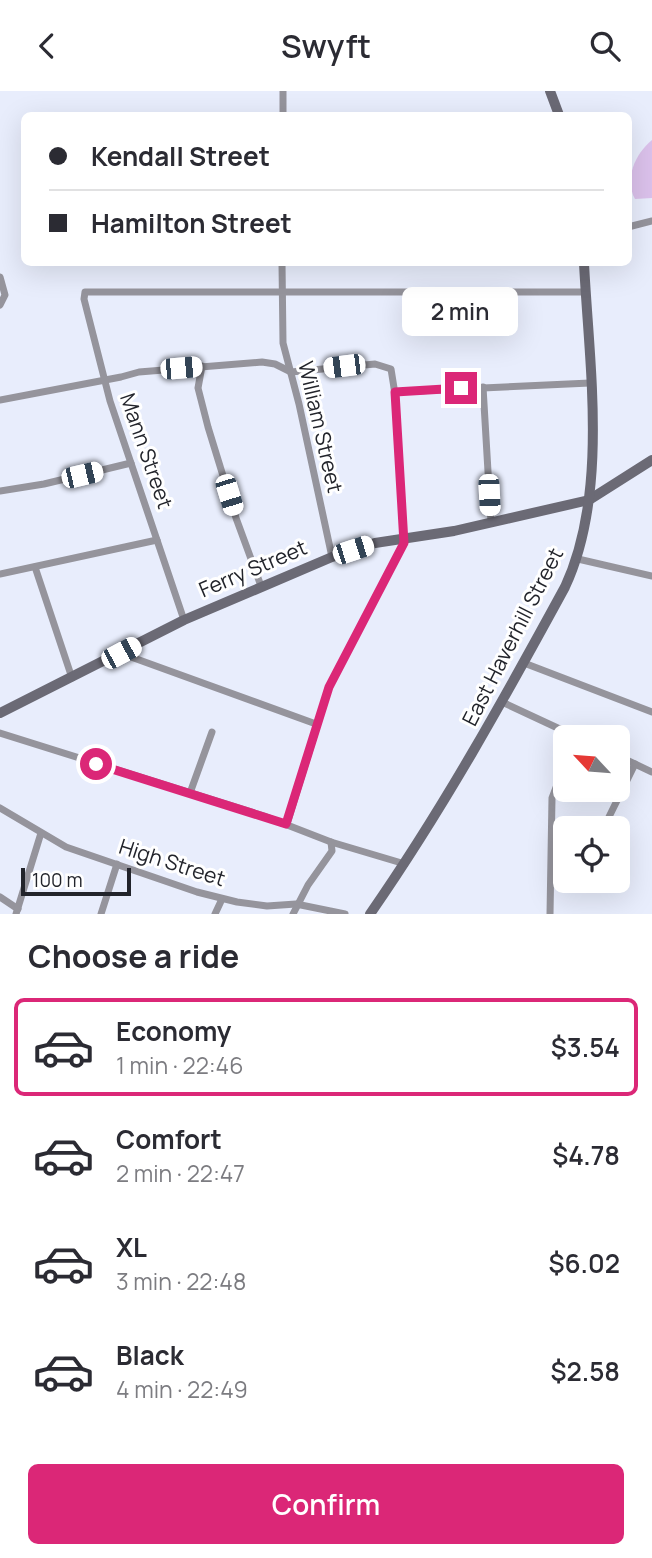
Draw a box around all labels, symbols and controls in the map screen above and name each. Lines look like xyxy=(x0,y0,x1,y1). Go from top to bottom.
text: Swyft xyxy=(281,24,371,68)
icon: back xyxy=(28,27,66,65)
icon: search xyxy=(586,27,624,65)
text: Kendall Street xyxy=(91,138,270,174)
text: Hamilton Street xyxy=(91,205,292,241)
callout: 2 min xyxy=(403,287,519,335)
text: 2 min xyxy=(431,295,489,327)
car xyxy=(322,353,367,379)
car xyxy=(160,356,203,380)
street label: William Street xyxy=(292,358,350,495)
route end xyxy=(445,372,477,404)
street label: Mann Street xyxy=(114,389,180,512)
car xyxy=(60,460,105,490)
car xyxy=(213,472,246,518)
car xyxy=(478,473,501,517)
street label: Ferry Street xyxy=(194,533,311,603)
car xyxy=(330,534,377,566)
street label: East Haverhill Street xyxy=(455,543,569,730)
car xyxy=(98,634,145,672)
north arrow xyxy=(553,725,630,801)
map controls xyxy=(553,725,630,893)
route start xyxy=(80,748,112,780)
button: locate xyxy=(553,816,630,893)
street label: High Street xyxy=(116,832,229,892)
scale bar xyxy=(21,865,131,897)
text: 100 m xyxy=(32,867,83,893)
text: Choose a ride xyxy=(28,934,239,978)
text: Economy xyxy=(116,1013,231,1049)
icon: car xyxy=(32,1016,95,1079)
text: $3.54 xyxy=(551,1029,620,1065)
text: 1 min · 22:46 xyxy=(116,1049,243,1081)
text: Comfort xyxy=(116,1121,222,1157)
icon: car xyxy=(32,1124,95,1187)
text: $4.78 xyxy=(552,1137,620,1173)
text: 2 min · 22:47 xyxy=(116,1157,245,1189)
text: XL xyxy=(116,1229,147,1265)
icon: car xyxy=(32,1232,95,1295)
text: $6.02 xyxy=(548,1245,620,1281)
text: 3 min · 22:48 xyxy=(116,1265,246,1297)
text: Black xyxy=(116,1337,184,1373)
icon: car xyxy=(32,1340,95,1403)
text: $2.58 xyxy=(550,1353,620,1389)
text: 4 min · 22:49 xyxy=(116,1373,248,1405)
button: Confirm xyxy=(28,1464,624,1544)

